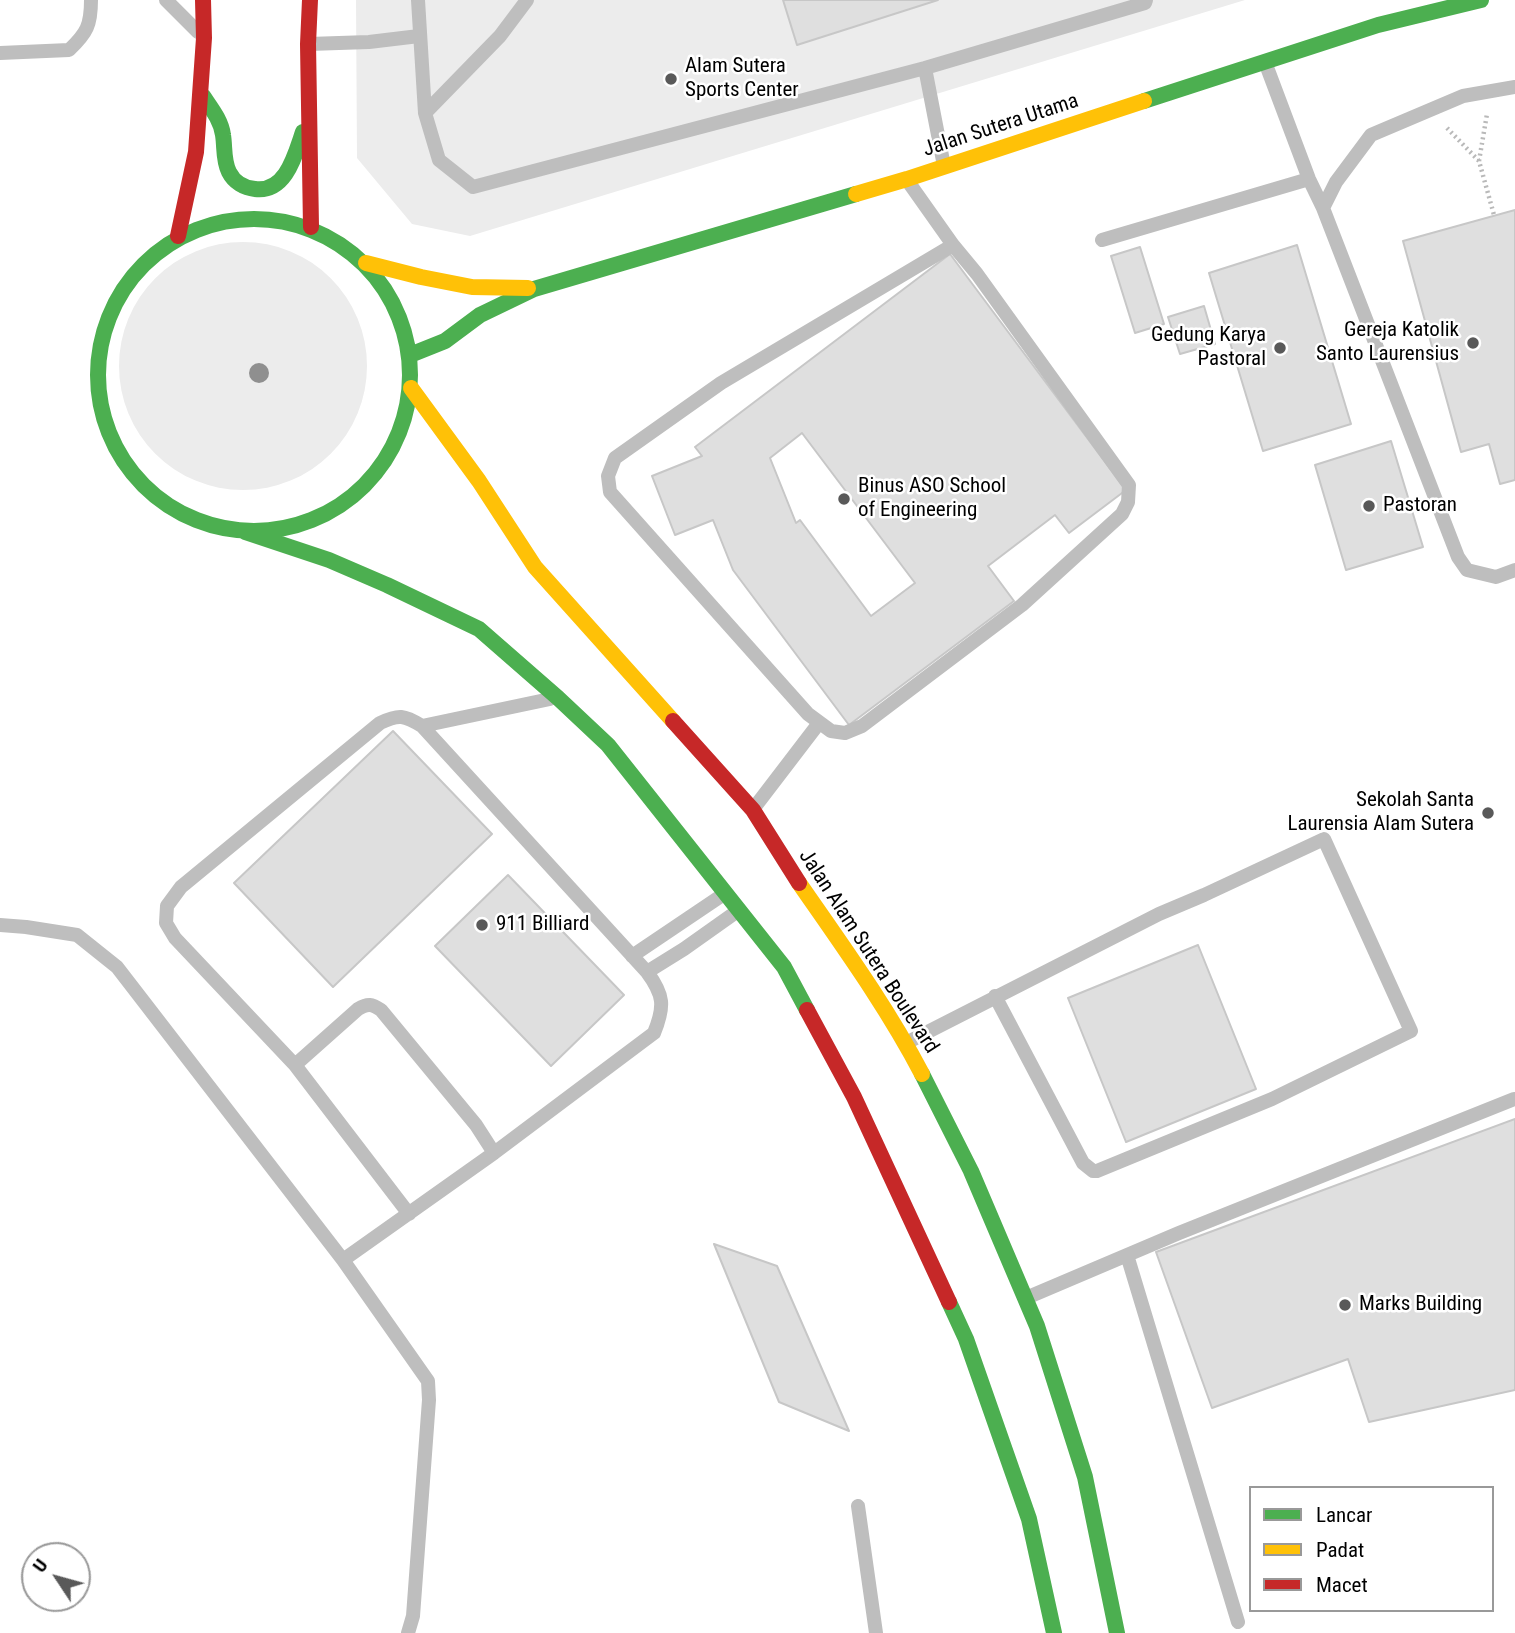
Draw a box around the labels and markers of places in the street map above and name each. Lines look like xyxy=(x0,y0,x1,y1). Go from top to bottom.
place label: Alam Sutera Sports Center xyxy=(685,54,799,104)
marker: Alam Sutera Sports Center xyxy=(663,71,679,87)
place label: Gereja Katolik Santo Laurensius xyxy=(1316,318,1459,368)
place label: Gedung Karya Pastoral xyxy=(1151,323,1266,373)
marker: Gereja Katolik Santo Laurensius xyxy=(1465,335,1481,351)
marker: Gedung Karya Pastoral xyxy=(1272,340,1288,356)
place label: Binus ASO School of Engineering xyxy=(858,474,1006,524)
marker: Binus ASO School of Engineering xyxy=(836,491,852,507)
place label: Pastoran xyxy=(1383,493,1457,519)
marker: Pastoran xyxy=(1361,498,1377,514)
place label: Sekolah Santa Laurensia Alam Sutera xyxy=(1288,788,1474,838)
marker: Sekolah Santa Laurensia Alam Sutera xyxy=(1480,805,1496,821)
place label: 911 Billiard xyxy=(496,912,589,938)
marker: 911 Billiard xyxy=(474,917,490,933)
place label: Marks Building xyxy=(1359,1292,1482,1318)
marker: Marks Building xyxy=(1337,1297,1353,1313)

